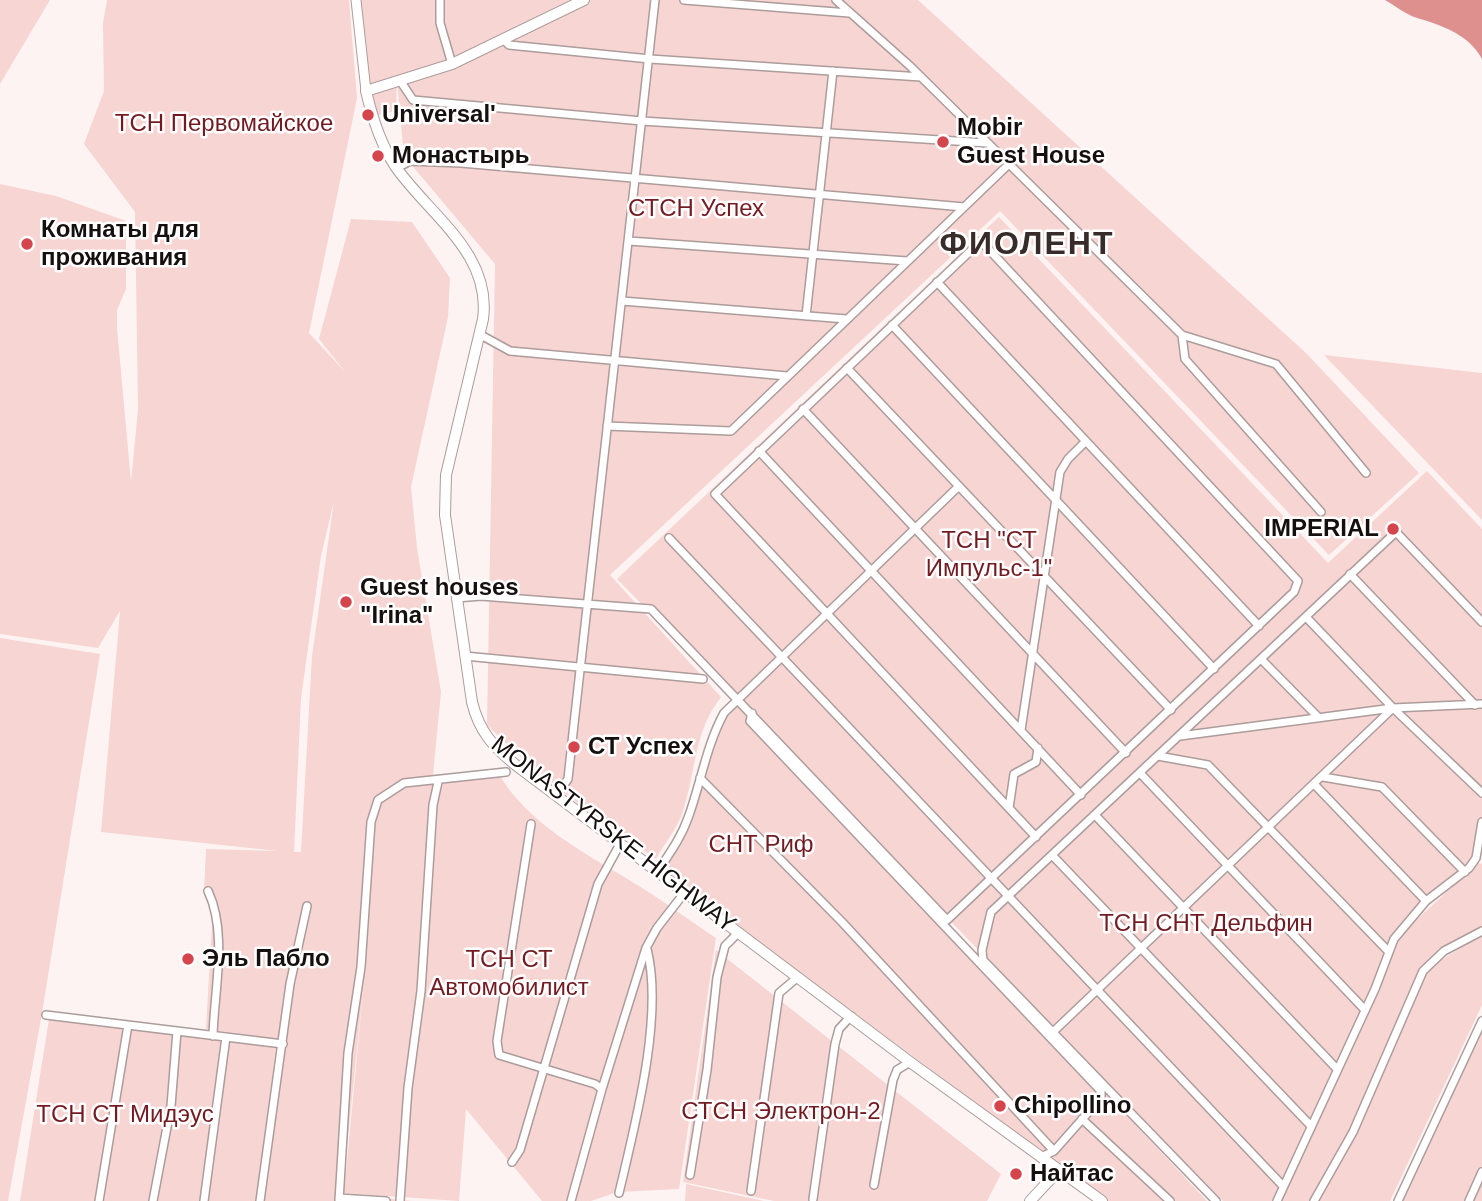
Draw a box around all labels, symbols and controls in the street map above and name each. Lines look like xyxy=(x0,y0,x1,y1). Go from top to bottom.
place label: Universal' xyxy=(382,101,496,129)
marker: Universal' xyxy=(360,107,376,123)
park label: ТСН Первомайское xyxy=(115,110,333,138)
place label: Mobir Guest House xyxy=(957,114,1105,170)
marker: Mobir Guest House xyxy=(935,134,951,150)
place label: Монастырь xyxy=(392,142,530,170)
marker: Монастырь xyxy=(370,148,386,164)
park label: СТСН Успех xyxy=(628,195,764,223)
place label: Комнаты для проживания xyxy=(41,216,199,272)
district label: ФИОЛЕНТ xyxy=(940,226,1114,264)
marker: Комнаты для проживания xyxy=(19,236,35,252)
place label: IMPERIAL xyxy=(1264,515,1379,543)
marker: IMPERIAL xyxy=(1385,521,1401,537)
park label: ТСН "СТ Импульс-1" xyxy=(926,527,1052,583)
place label: Guest houses "Irina" xyxy=(360,574,519,630)
marker: Guest houses "Irina" xyxy=(338,594,354,610)
street label: MONASTYRSKE HIGHWAY xyxy=(485,730,741,940)
place label: СТ Успех xyxy=(588,733,694,761)
marker: СТ Успех xyxy=(566,739,582,755)
park label: СНТ Риф xyxy=(708,831,814,859)
park label: ТСН СНТ Дельфин xyxy=(1099,910,1313,938)
place label: Эль Пабло xyxy=(202,945,330,973)
park label: ТСН СТ Автомобилист xyxy=(429,946,589,1002)
marker: Эль Пабло xyxy=(180,951,196,967)
place label: Chipollino xyxy=(1014,1092,1131,1120)
park label: СТСН Электрон-2 xyxy=(681,1098,881,1126)
marker: Chipollino xyxy=(992,1098,1008,1114)
park label: ТСН СТ Мидэус xyxy=(36,1101,214,1129)
place label: Найтас xyxy=(1030,1160,1114,1188)
marker: Найтас xyxy=(1008,1166,1024,1182)

